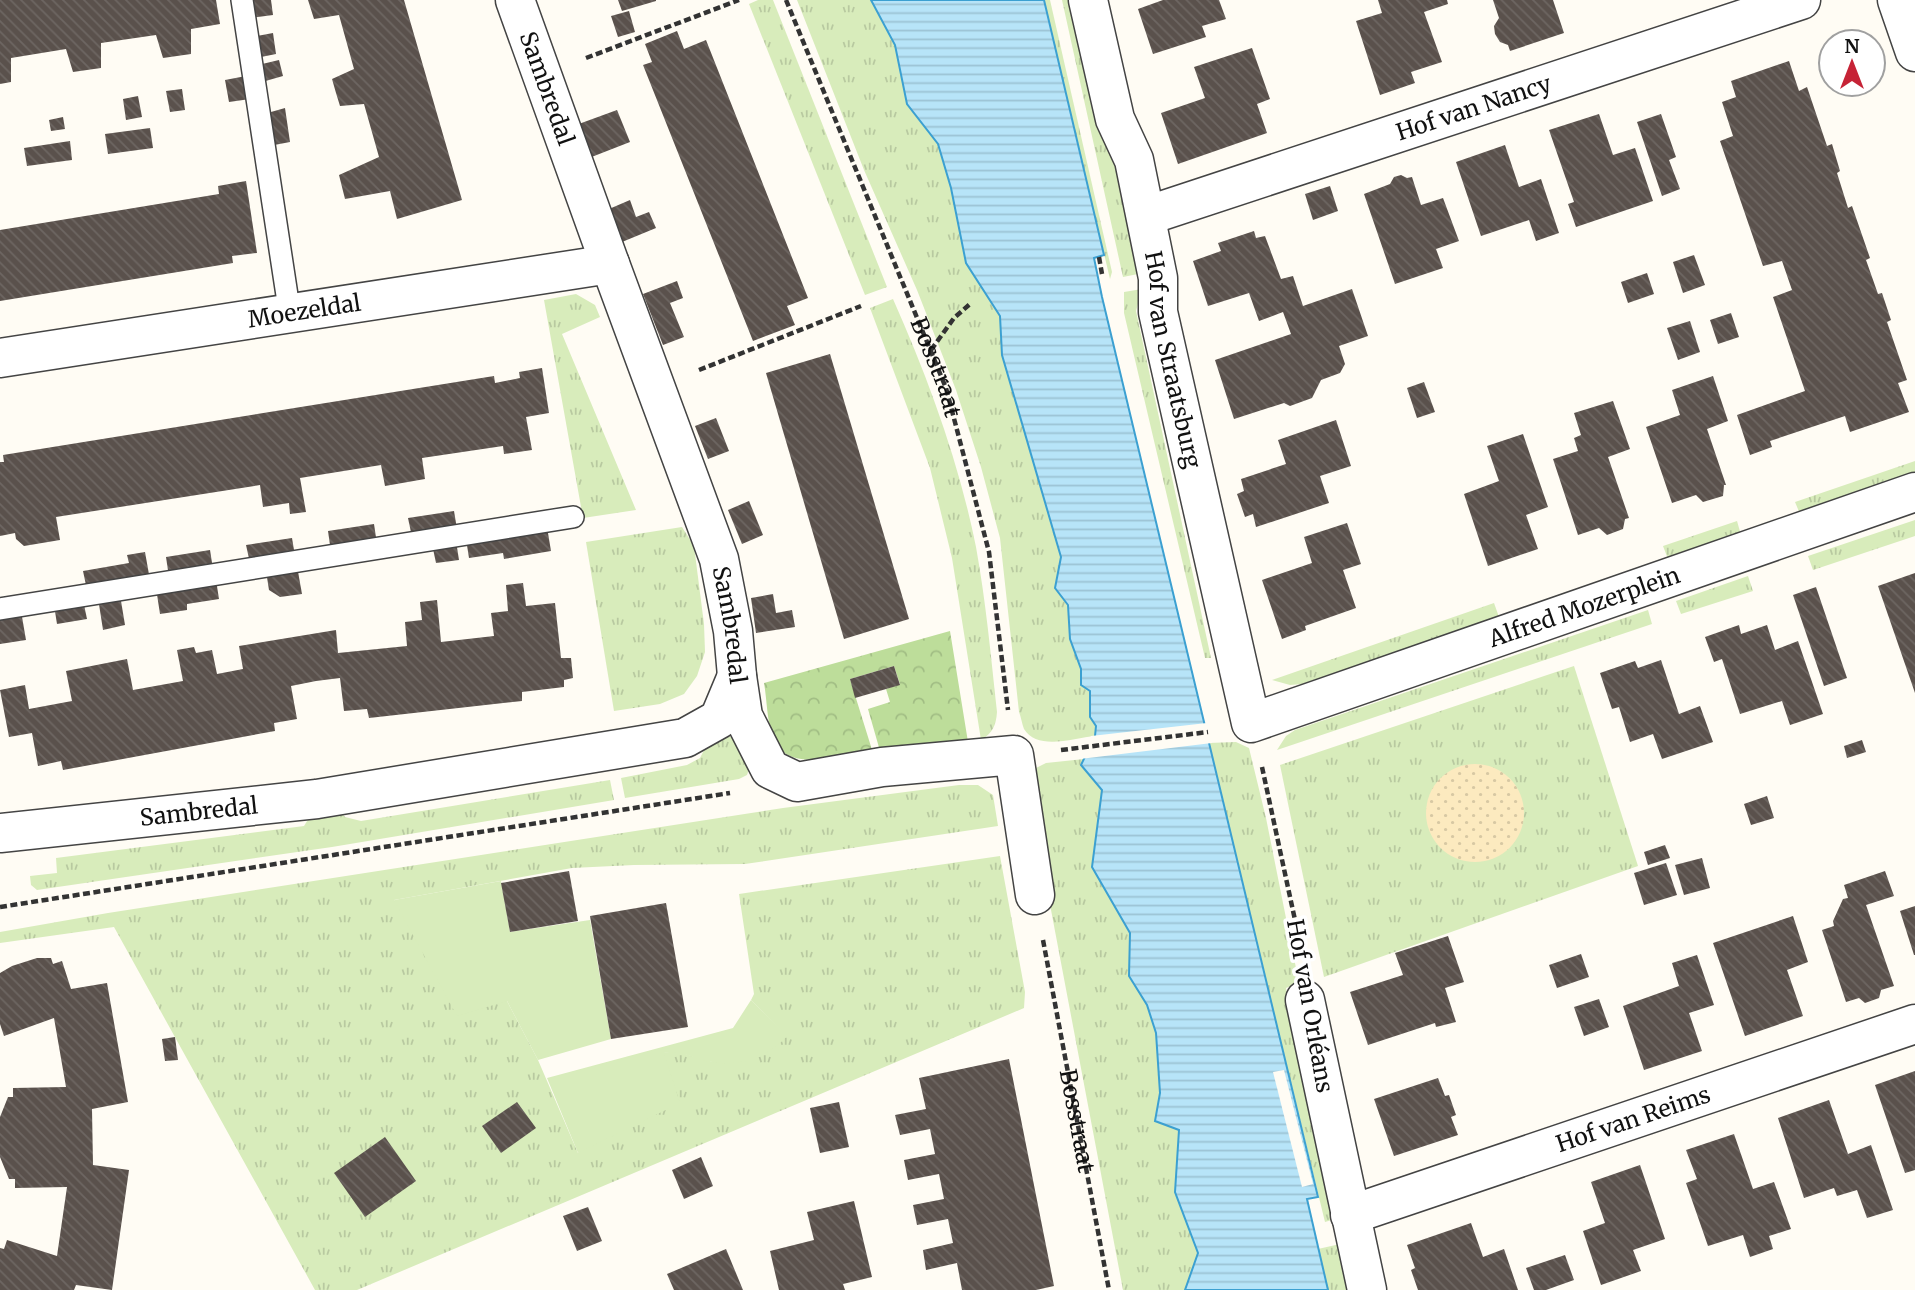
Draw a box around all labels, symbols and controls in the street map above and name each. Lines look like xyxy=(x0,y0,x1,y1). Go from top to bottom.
street label: Sambredal xyxy=(514,28,581,149)
north arrow xyxy=(1817,28,1887,98)
text: N xyxy=(1844,34,1860,58)
street label: Hof van Nancy xyxy=(1392,68,1555,147)
street label: Hof van Straatsburg xyxy=(1139,248,1208,471)
street label: Moezeldal xyxy=(246,288,363,334)
street label: Bosstraat xyxy=(904,313,968,420)
street label: Alfred Mozerplein xyxy=(1484,560,1684,654)
street label: Sambredal xyxy=(707,564,753,686)
street label: Sambredal xyxy=(138,790,259,832)
street label: Hof van Orléans xyxy=(1281,917,1340,1095)
street label: Bosstraat xyxy=(1054,1067,1102,1175)
street label: Hof van Reims xyxy=(1552,1079,1714,1158)

